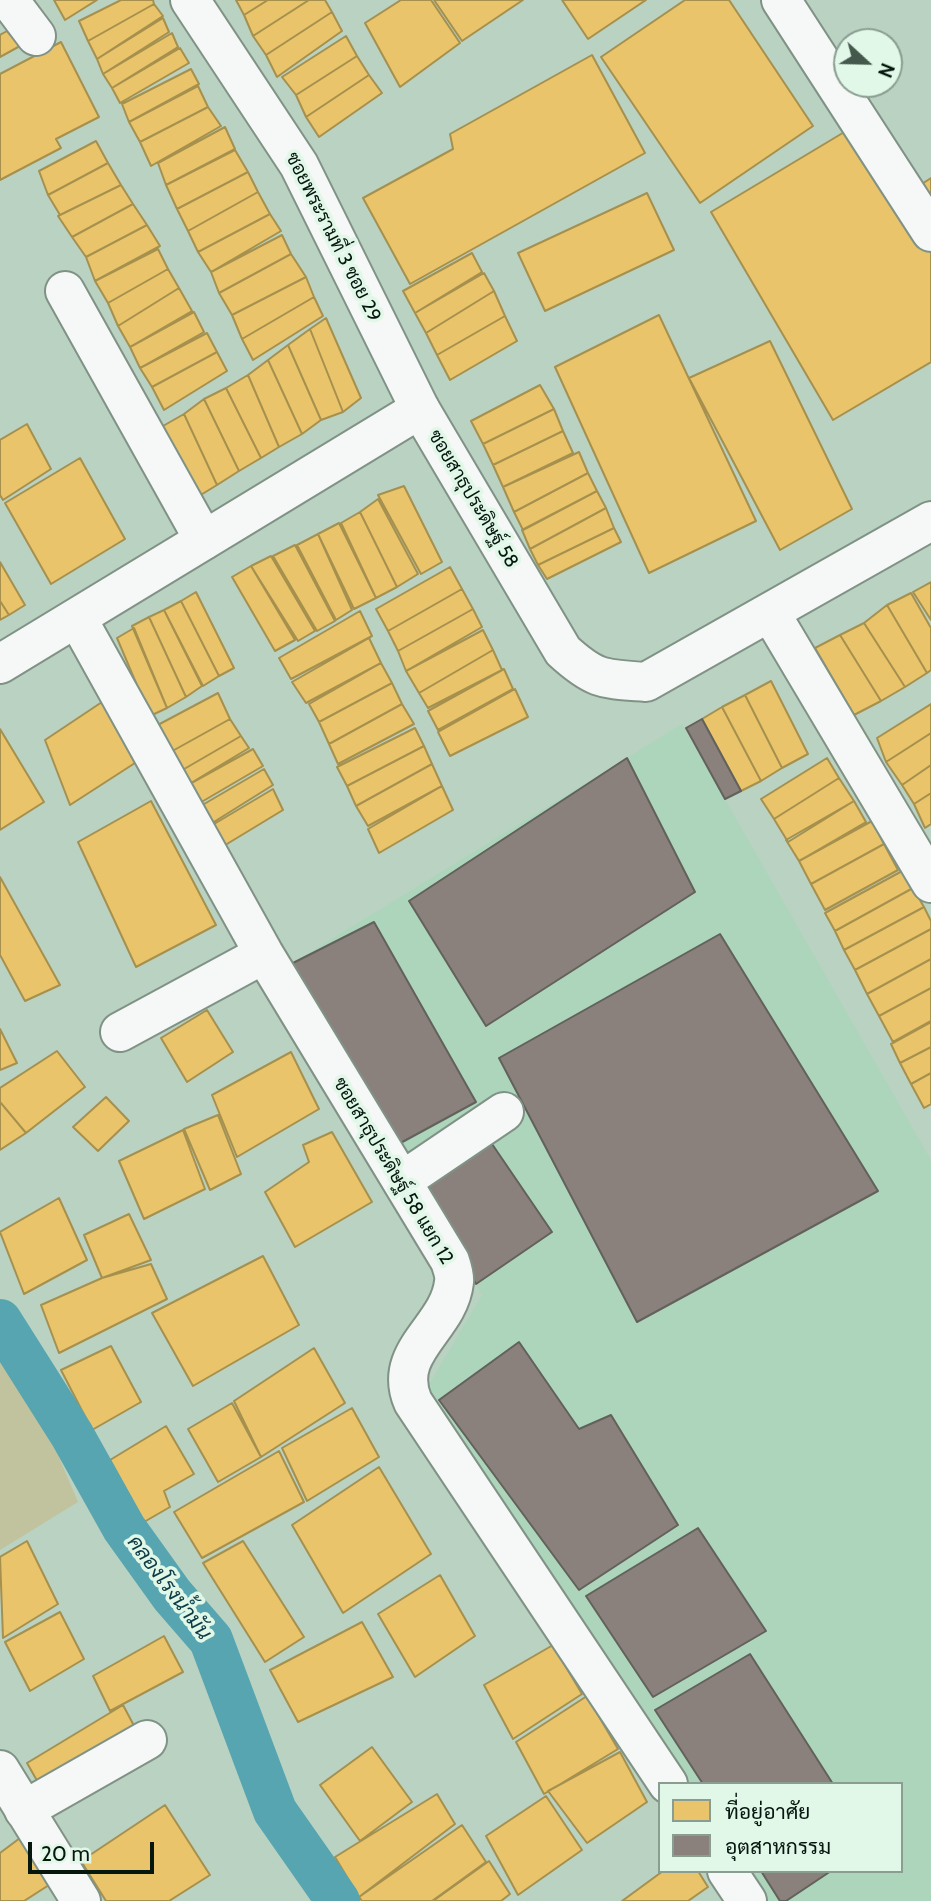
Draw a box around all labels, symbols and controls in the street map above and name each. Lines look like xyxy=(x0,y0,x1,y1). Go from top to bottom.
north arrow xyxy=(833,28,903,98)
text: N xyxy=(873,60,899,81)
street label: ซอยพระรามที่ 3 ซอย 29 xyxy=(280,149,386,325)
street label: ซอยสาธุประดิษฐ์ 58 xyxy=(423,426,523,572)
street label: ซอยสาธุประดิษฐ์ 58 แยก 12 xyxy=(328,1073,458,1269)
water label: คลองโรงน้ำมัน xyxy=(122,1531,216,1645)
legend xyxy=(658,1782,903,1873)
text: ที่อยู่อาศัย xyxy=(725,1799,810,1824)
scale bar xyxy=(32,1828,158,1872)
text: อุตสาหกรรม xyxy=(725,1834,831,1859)
text: 20 m xyxy=(41,1841,90,1866)

